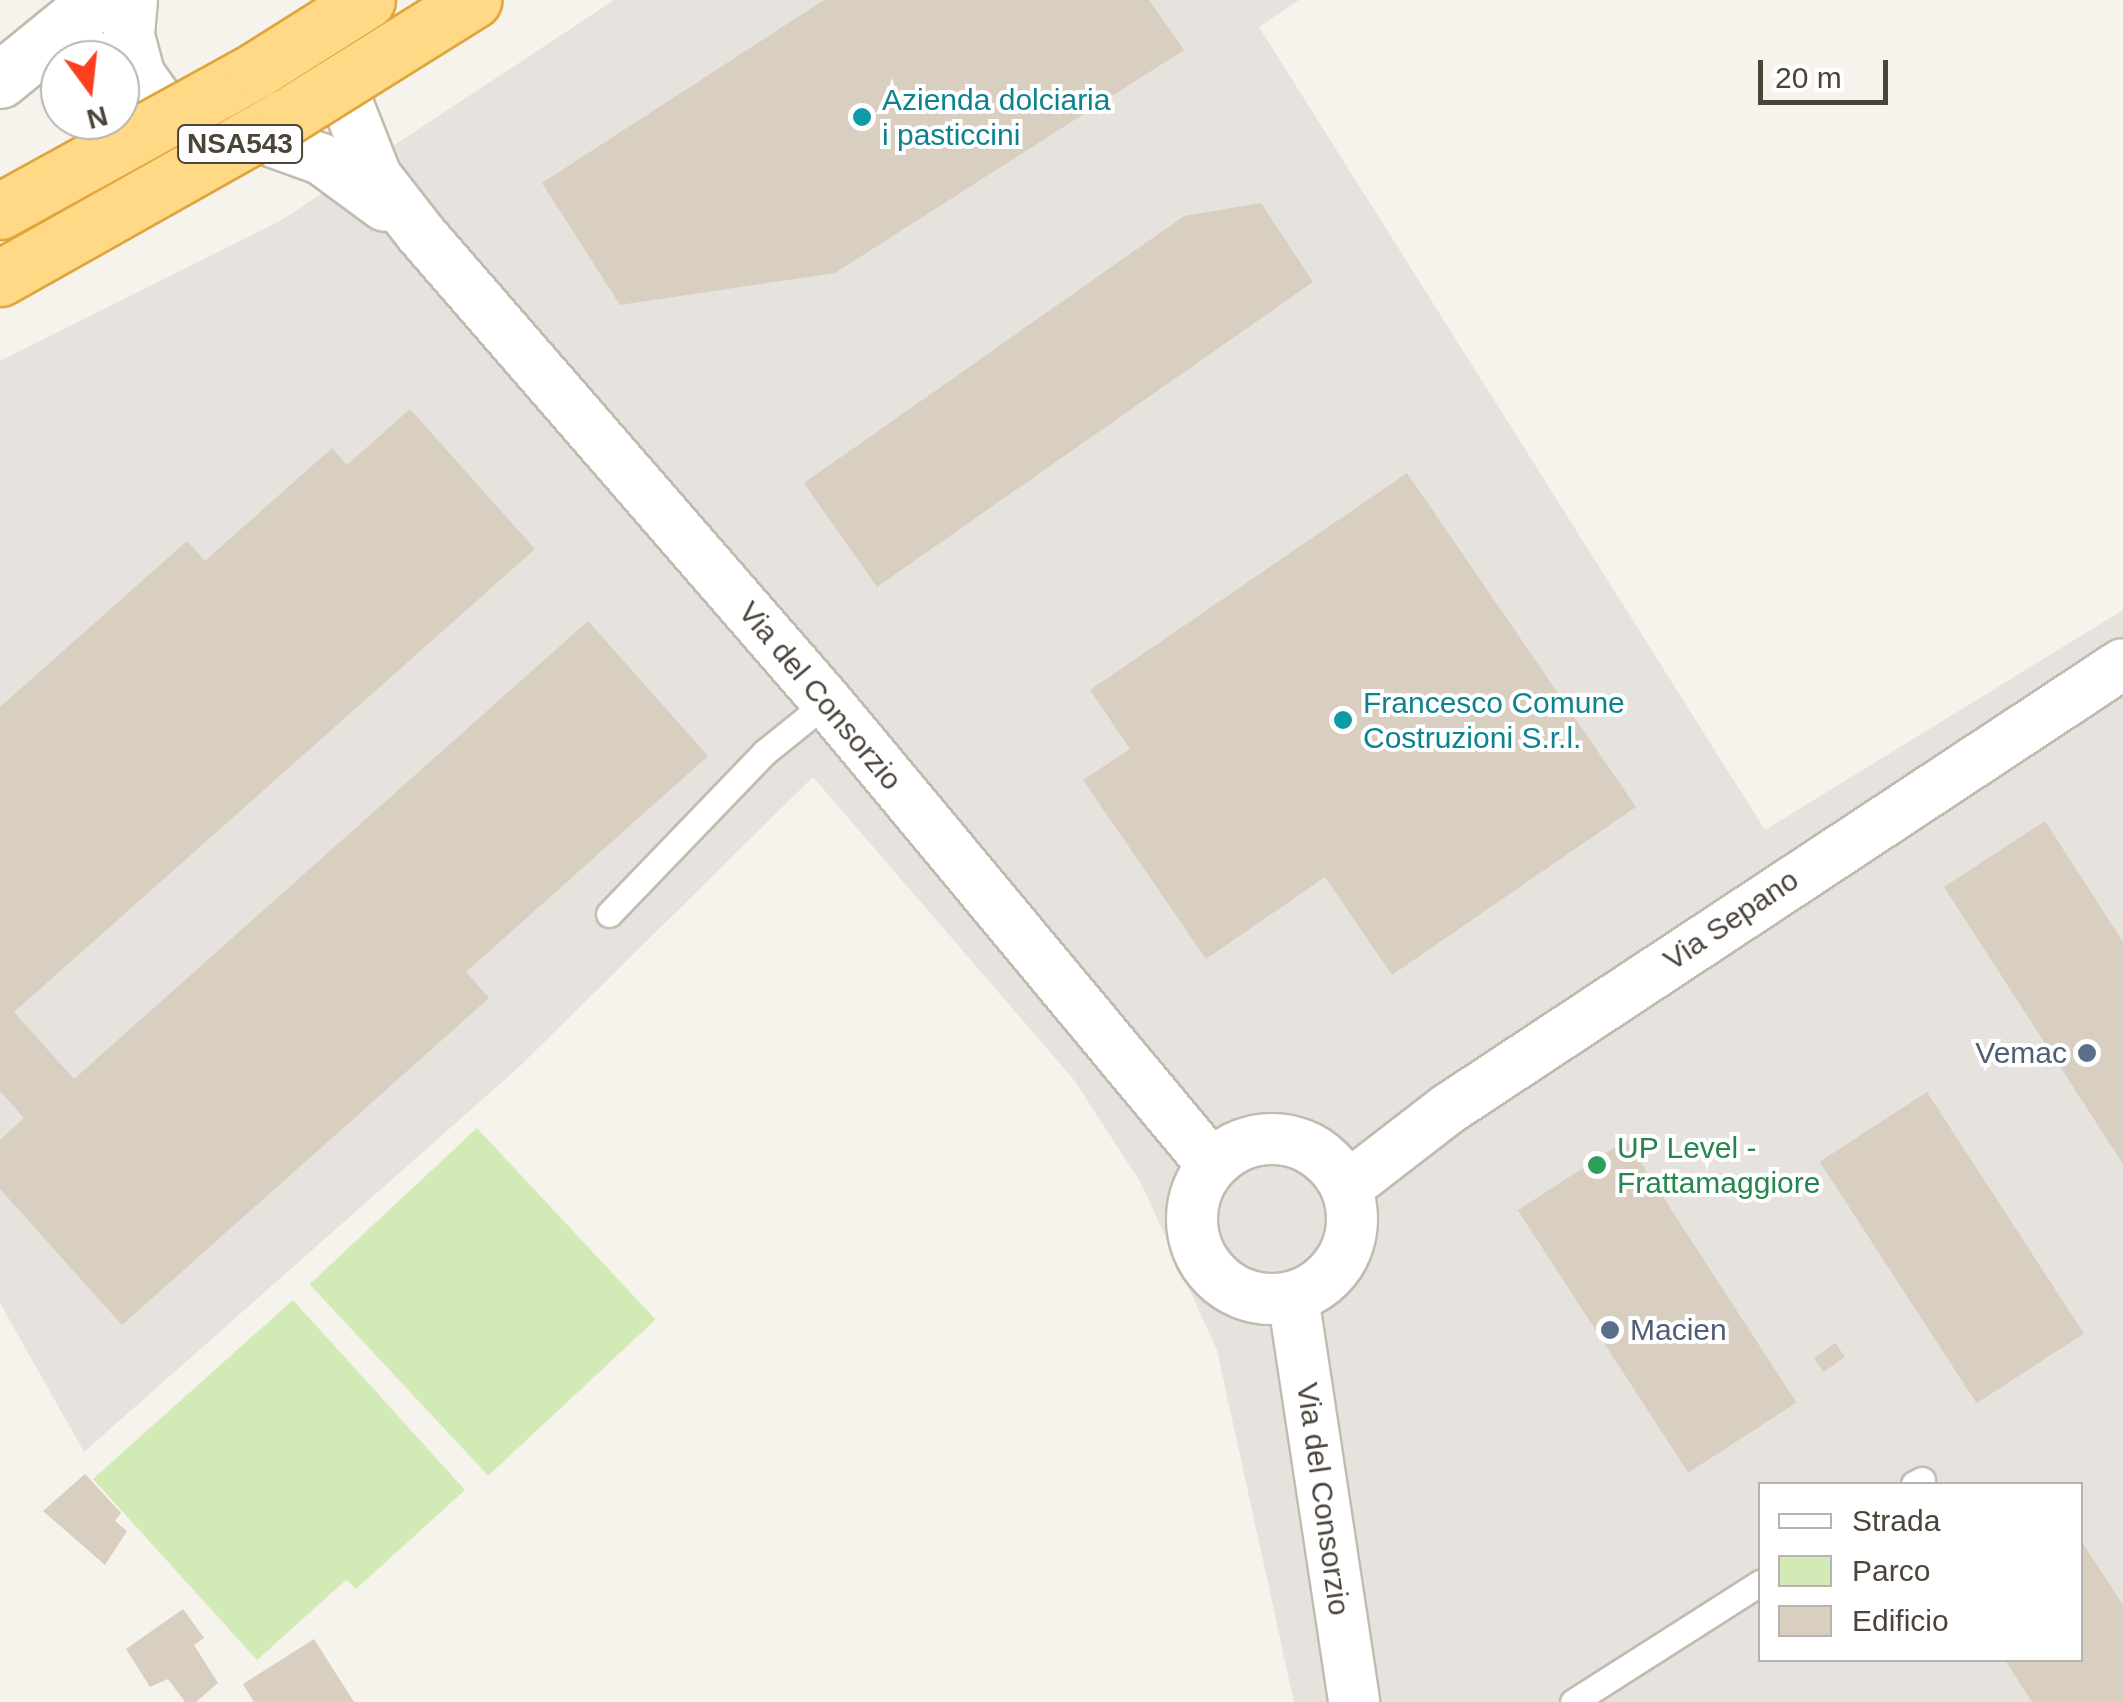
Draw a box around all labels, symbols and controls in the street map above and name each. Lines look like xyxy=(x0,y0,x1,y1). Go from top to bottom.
north arrow xyxy=(40,40,140,140)
scale bar xyxy=(1763,40,1893,102)
text: 20 m xyxy=(1775,61,1842,94)
place label: Azienda dolciaria i pasticcini xyxy=(882,82,1110,152)
text: N xyxy=(84,100,111,135)
marker: Azienda dolciaria i pasticcini xyxy=(851,106,873,128)
road number: NSA543 xyxy=(175,121,305,167)
street label: Via del Consorzio xyxy=(731,595,909,797)
place label: Francesco Comune Costruzioni S.r.l. xyxy=(1363,685,1625,756)
marker: Francesco Comune Costruzioni S.r.l. xyxy=(1332,709,1354,731)
street label: Via Sepano xyxy=(1657,862,1805,978)
place label: Vemac xyxy=(1975,1035,2067,1071)
marker: Vemac xyxy=(2076,1042,2098,1064)
place label: UP Level - Frattamaggiore xyxy=(1617,1130,1820,1200)
marker: UP Level - Frattamaggiore xyxy=(1586,1154,1608,1176)
place label: Macien xyxy=(1630,1312,1727,1348)
marker: Macien xyxy=(1599,1319,1621,1341)
street label: Via del Consorzio xyxy=(1289,1380,1357,1618)
legend xyxy=(1758,1482,2083,1662)
text: Strada xyxy=(1852,1504,1940,1537)
text: Parco xyxy=(1852,1554,1930,1587)
text: Edificio xyxy=(1852,1604,1949,1637)

